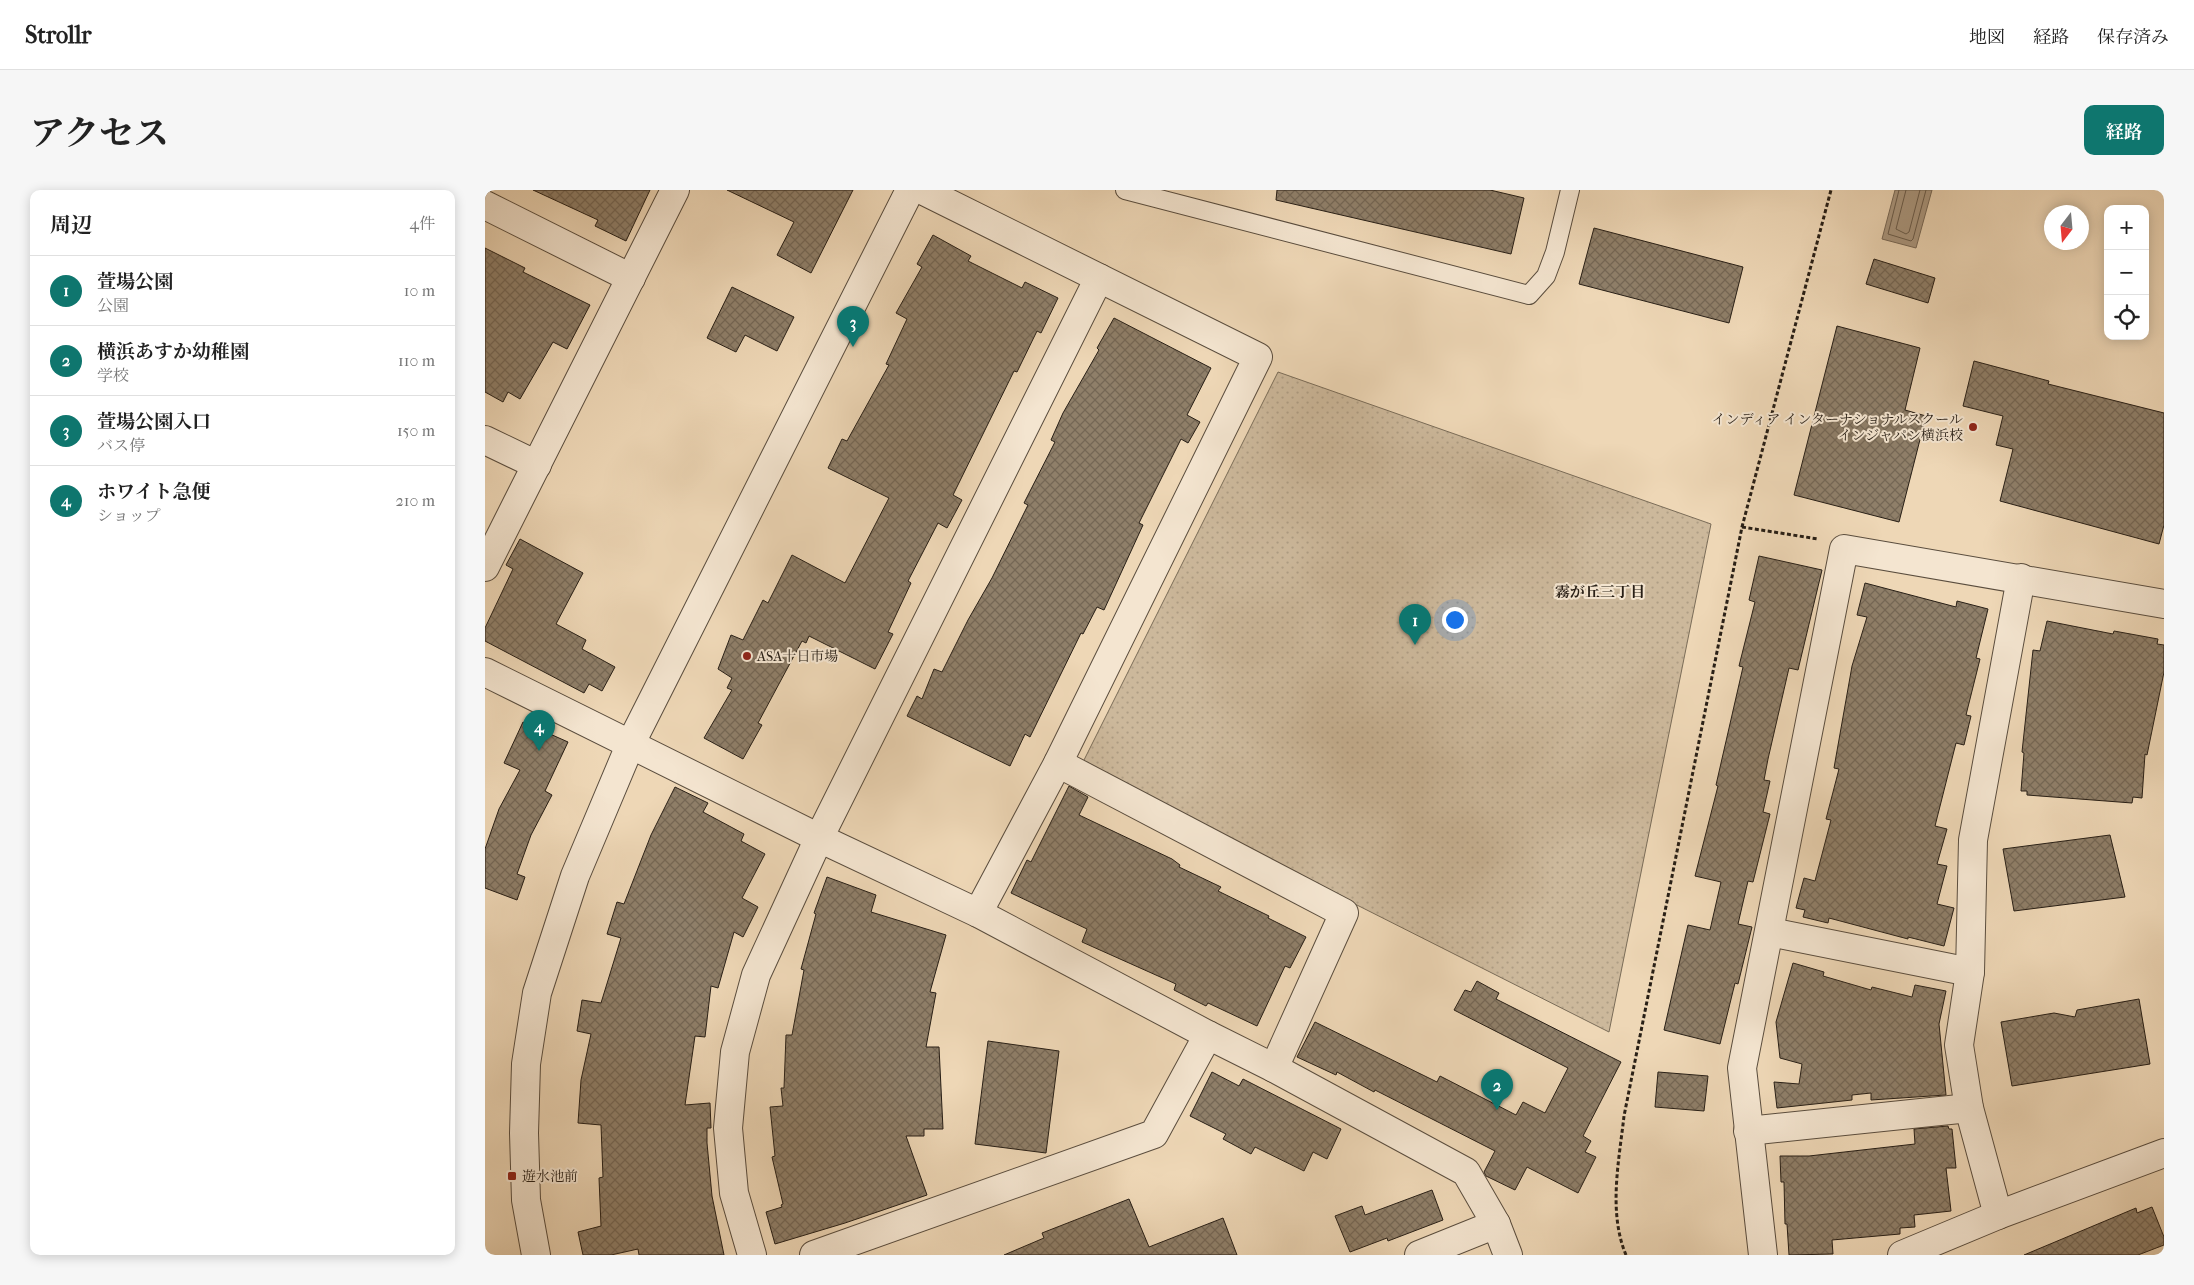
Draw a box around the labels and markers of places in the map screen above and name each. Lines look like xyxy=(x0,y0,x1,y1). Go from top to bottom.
pin: 3 xyxy=(837,306,869,347)
place label: インディア インターナショナルスクール インジャパン横浜校 xyxy=(1712,411,1963,444)
marker: インディア インターナショナルスクール インジャパン横浜校 xyxy=(1967,421,1979,433)
pin: 1 xyxy=(1399,604,1431,645)
place label: ASA十日市場 xyxy=(756,648,838,665)
marker: ASA十日市場 xyxy=(741,650,753,662)
pin: 4 xyxy=(523,710,555,751)
pin: 2 xyxy=(1481,1069,1513,1110)
place label: 遊水池前 xyxy=(522,1168,578,1185)
marker: 遊水池前 xyxy=(506,1170,518,1182)

